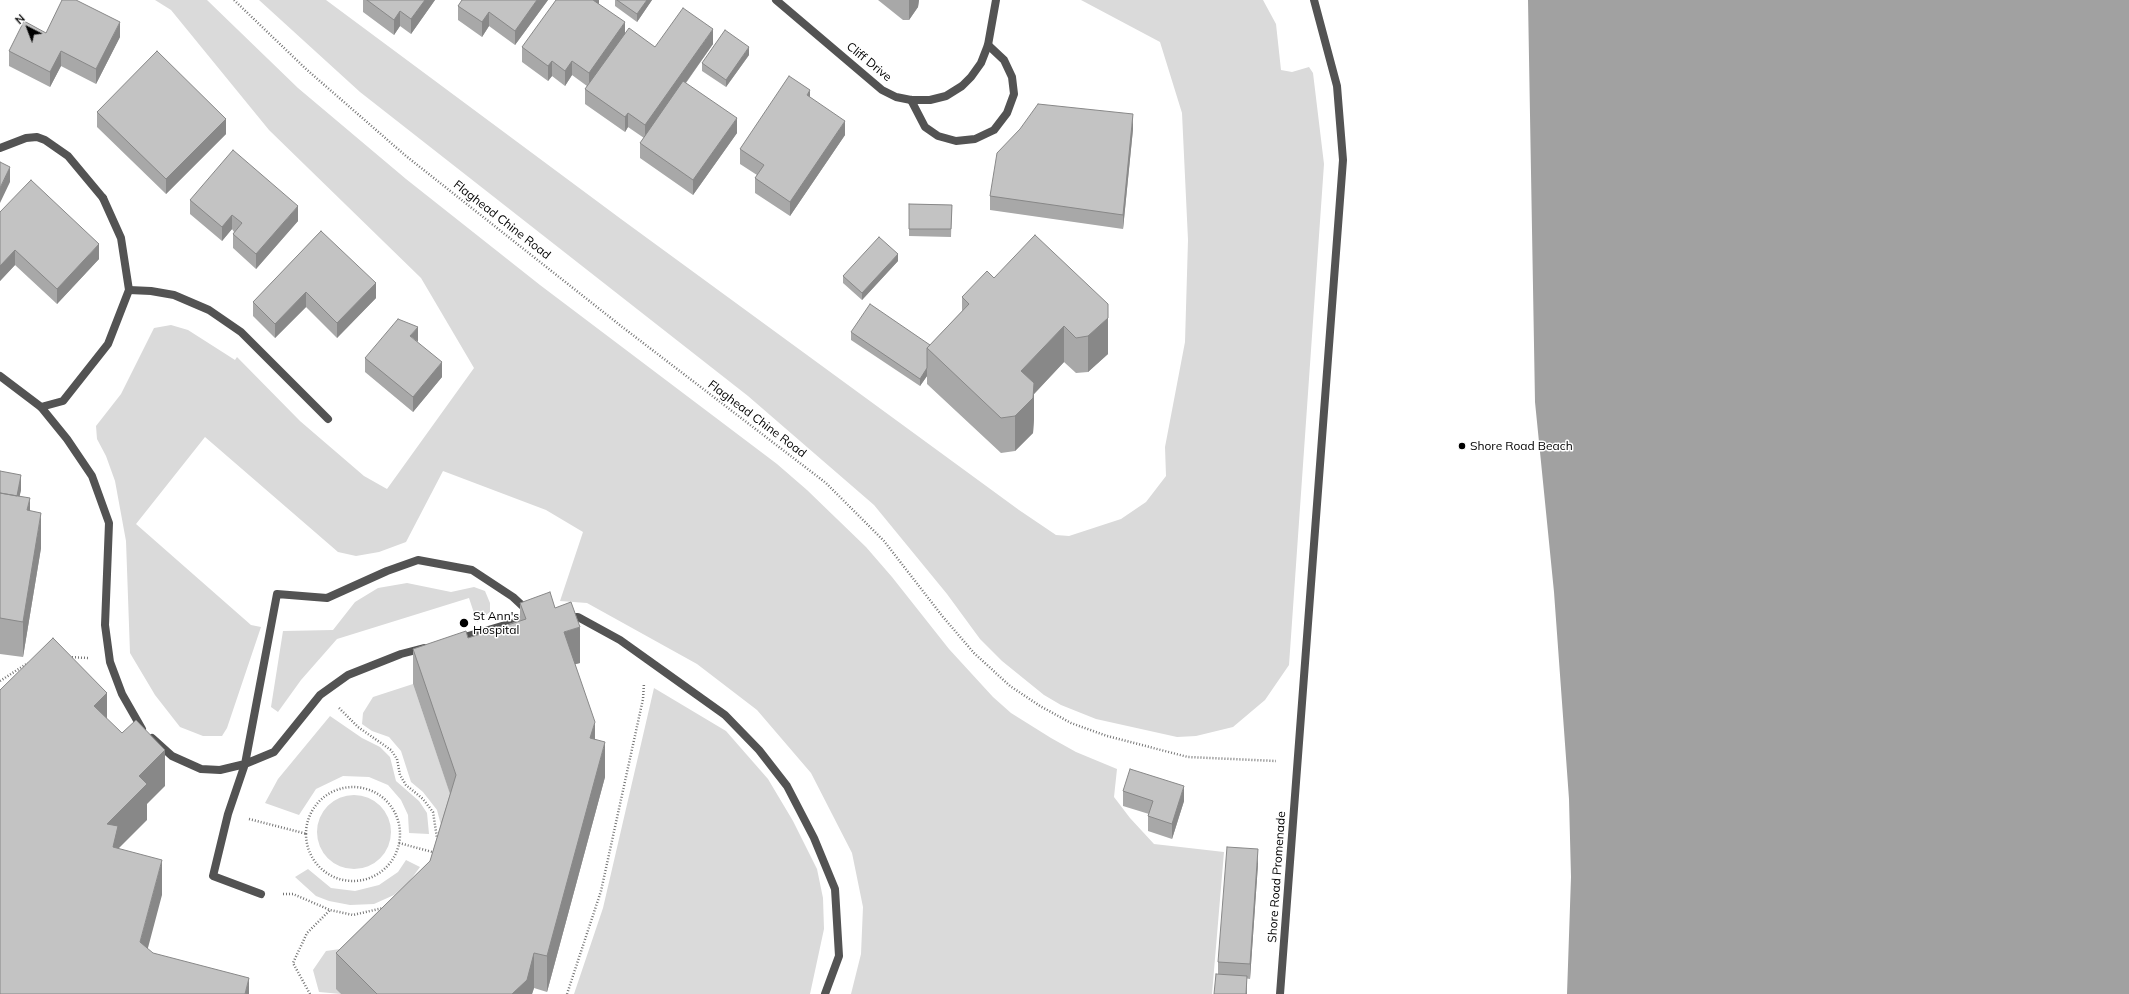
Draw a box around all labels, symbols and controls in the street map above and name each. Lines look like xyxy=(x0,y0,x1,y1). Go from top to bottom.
north arrow xyxy=(8,8,48,48)
text: N xyxy=(12,11,28,27)
street label: Cliff Drive xyxy=(844,39,894,85)
street label: Flaghead Chine Road xyxy=(451,178,553,262)
street label: Flaghead Chine Road xyxy=(705,377,809,461)
place label: Shore Road Beach xyxy=(1470,439,1573,453)
marker: Shore Road Beach xyxy=(1457,441,1467,451)
place label: St Ann's Hospital xyxy=(473,609,519,637)
marker: St Ann's Hospital xyxy=(458,617,470,629)
street label: Shore Road Promenade xyxy=(1265,811,1289,943)

